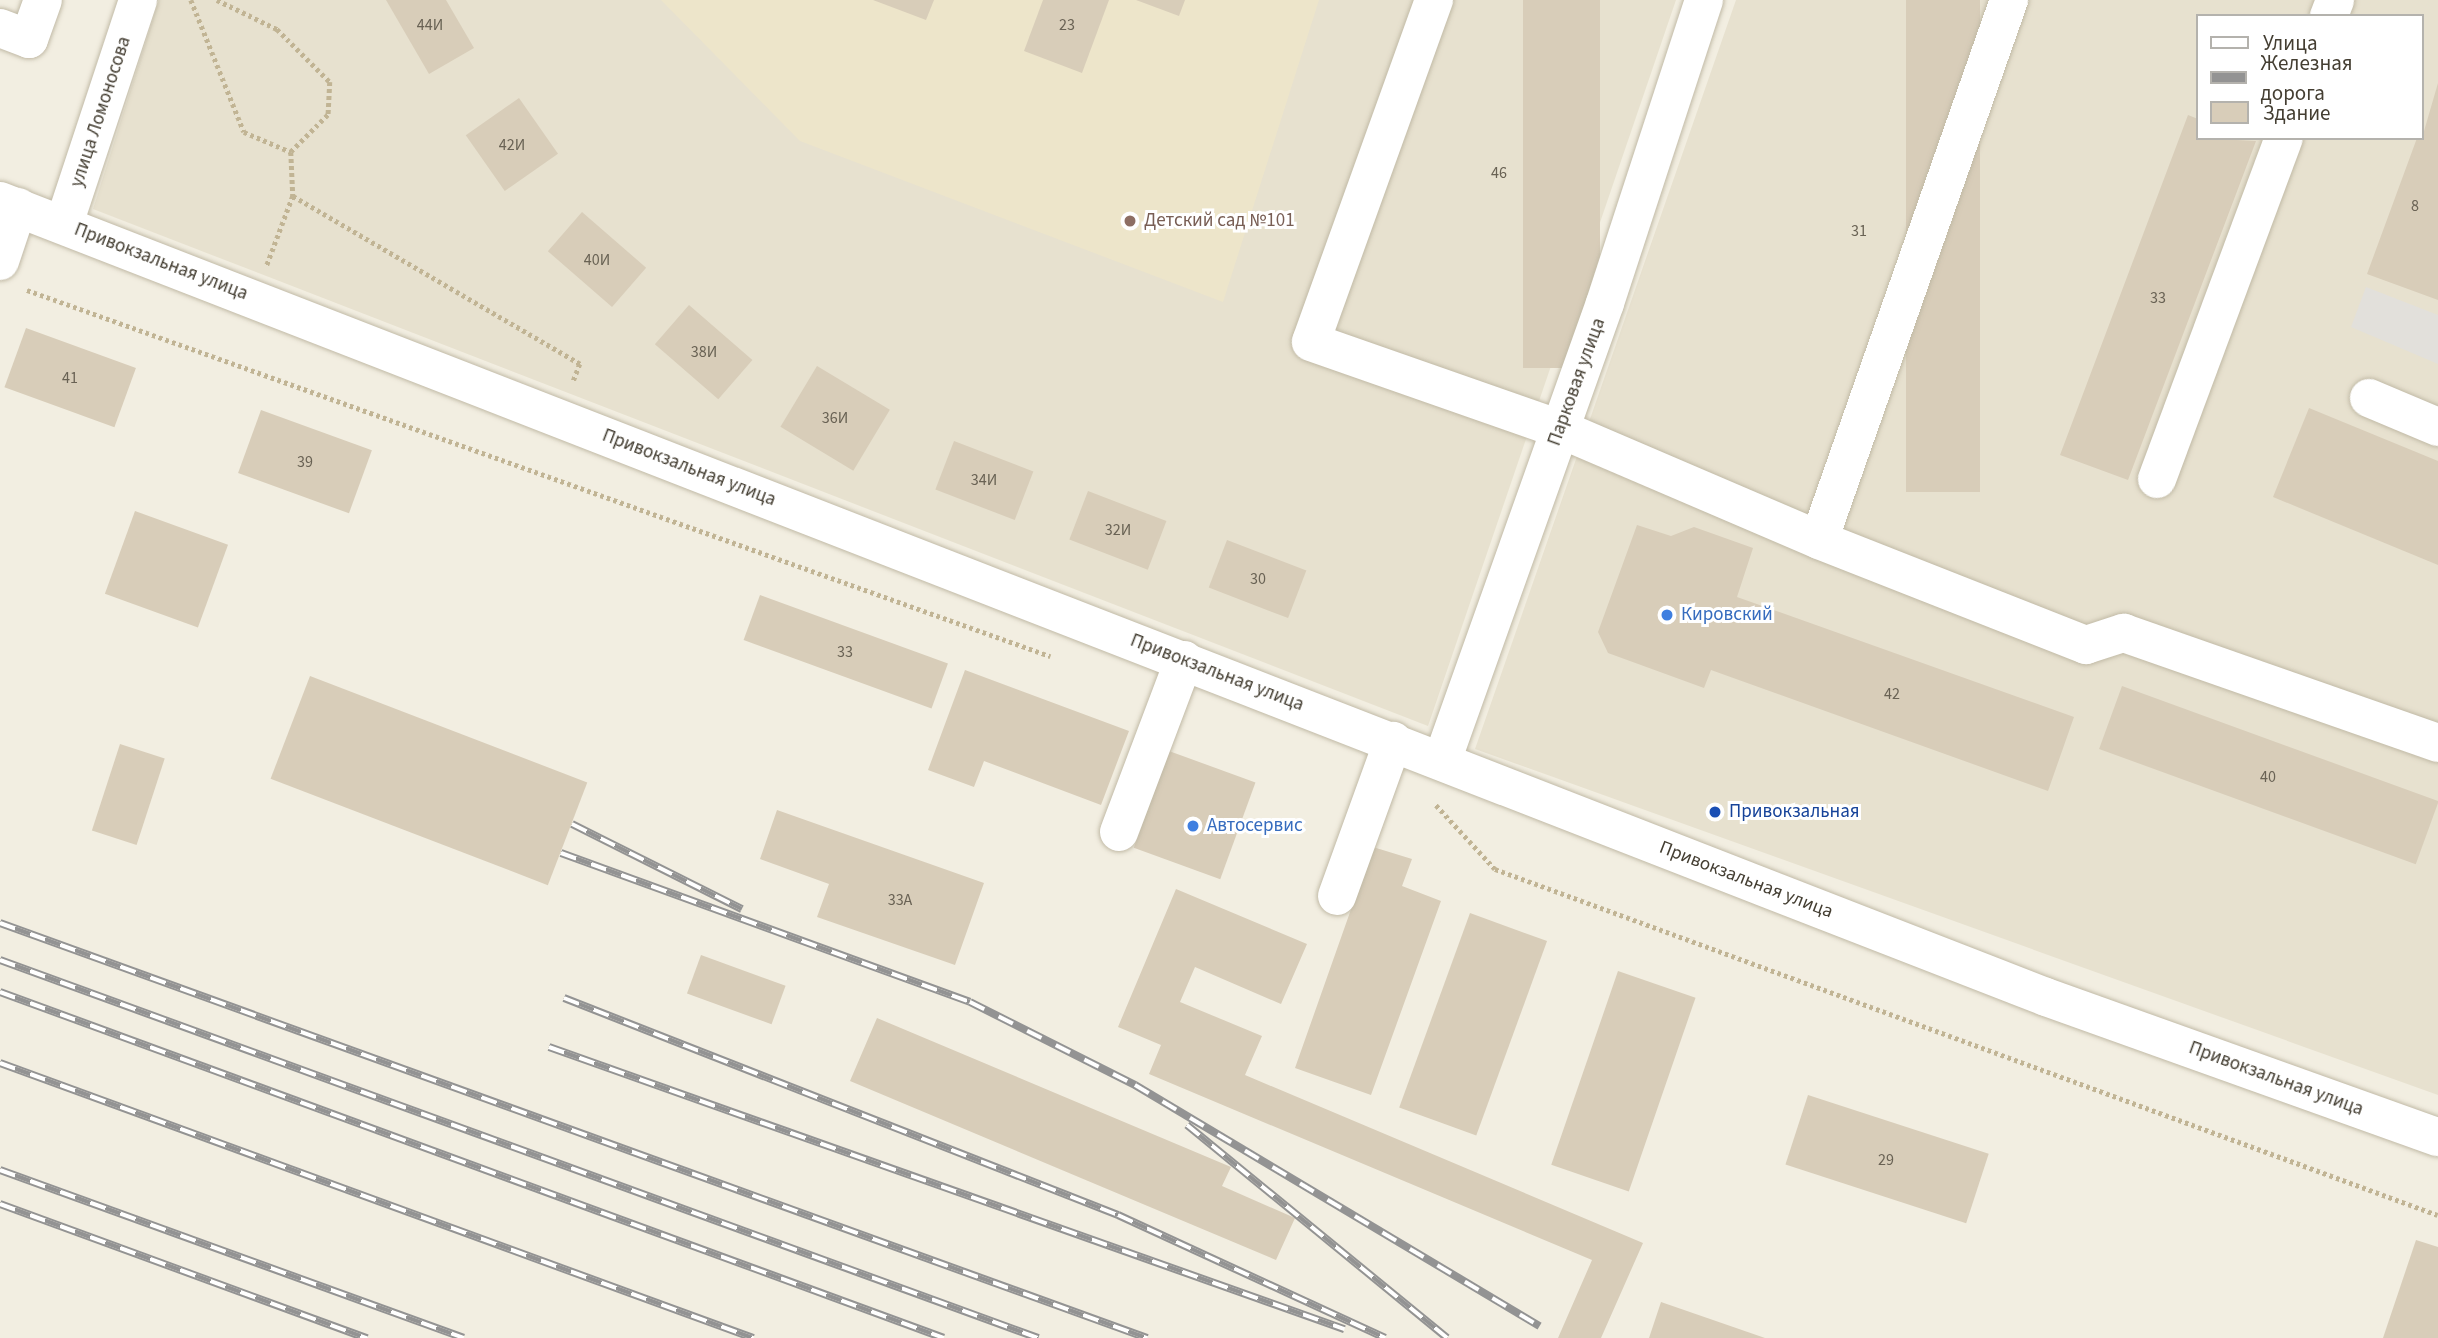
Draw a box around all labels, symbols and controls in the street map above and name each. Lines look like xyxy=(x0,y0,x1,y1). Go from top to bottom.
legend xyxy=(2196,14,2424,140)
house number: 44И xyxy=(417,15,443,35)
house number: 23 xyxy=(1059,15,1075,35)
text: Улица xyxy=(2263,28,2318,58)
street label: улица Ломоносова xyxy=(66,34,136,190)
text: Железная дорога xyxy=(2261,48,2353,108)
text: Здание xyxy=(2263,98,2331,128)
house number: 42И xyxy=(499,135,525,155)
house number: 46 xyxy=(1491,163,1507,183)
house number: 8 xyxy=(2411,196,2419,216)
place label: Детский сад №101 xyxy=(1144,210,1295,232)
marker: Детский сад №101 xyxy=(1122,213,1138,229)
street label: Привокзальная улица xyxy=(71,218,251,306)
house number: 31 xyxy=(1851,221,1867,241)
house number: 40И xyxy=(584,250,610,270)
house number: 33 xyxy=(2150,288,2166,308)
street label: Парковая улица xyxy=(1543,315,1611,449)
house number: 38И xyxy=(691,342,717,362)
house number: 41 xyxy=(62,368,78,388)
house number: 36И xyxy=(822,408,848,428)
street label: Привокзальная улица xyxy=(599,424,779,512)
house number: 39 xyxy=(297,452,313,472)
house number: 34И xyxy=(971,470,997,490)
house number: 32И xyxy=(1105,520,1131,540)
house number: 30 xyxy=(1250,569,1266,589)
place label: Кировский xyxy=(1681,604,1773,626)
marker: Кировский xyxy=(1659,607,1675,623)
street label: Привокзальная улица xyxy=(1127,629,1307,717)
house number: 33 xyxy=(837,642,853,662)
house number: 42 xyxy=(1884,684,1900,704)
house number: 40 xyxy=(2260,767,2276,787)
place label: Привокзальная xyxy=(1729,801,1860,823)
marker: Привокзальная xyxy=(1707,804,1723,820)
place label: Автосервис xyxy=(1207,815,1303,837)
marker: Автосервис xyxy=(1185,818,1201,834)
street label: Привокзальная улица xyxy=(1656,836,1836,924)
house number: 33А xyxy=(888,890,912,910)
street label: Привокзальная улица xyxy=(2186,1037,2366,1121)
house number: 29 xyxy=(1878,1150,1894,1170)

